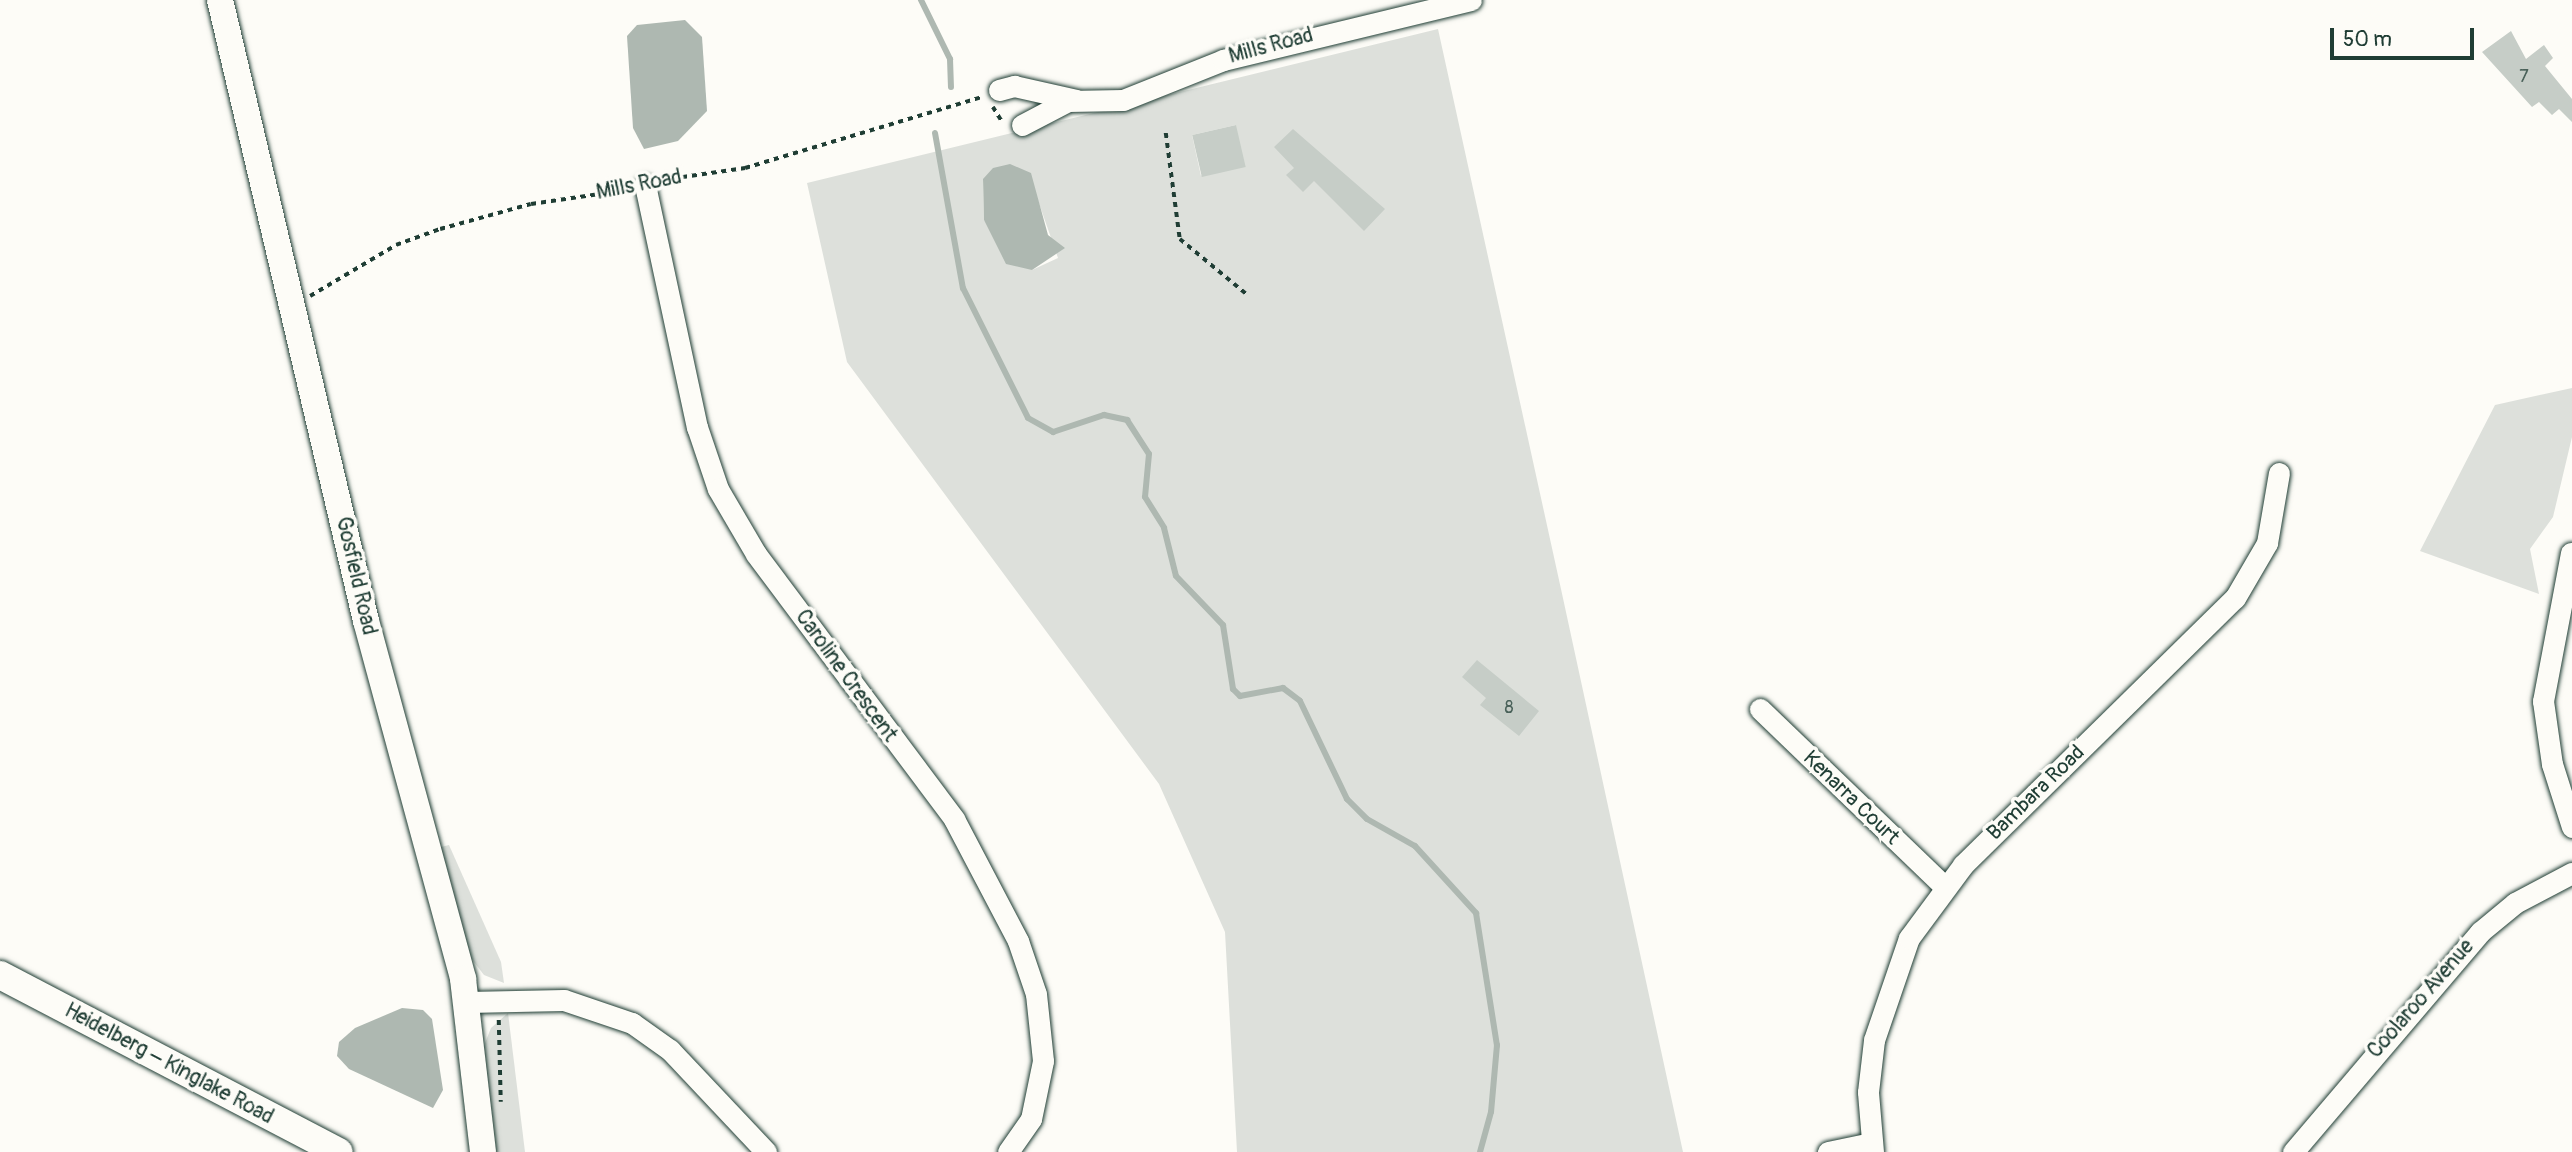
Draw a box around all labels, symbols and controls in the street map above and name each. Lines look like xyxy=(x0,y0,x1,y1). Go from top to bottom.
scale bar xyxy=(2334,14,2478,58)
street label: Mills Road xyxy=(1226,23,1316,69)
text: 50 m xyxy=(2343,26,2392,53)
house number: 7 xyxy=(2519,66,2529,88)
street label: Mills Road xyxy=(594,164,684,206)
street label: Gosfield Road xyxy=(330,514,382,638)
street label: Caroline Crescent xyxy=(790,605,902,747)
house number: 8 xyxy=(1504,697,1514,719)
street label: Bambara Road xyxy=(1982,740,2090,846)
street label: Kenarra Court xyxy=(1798,746,1904,850)
street label: Coolaroo Avenue xyxy=(2363,935,2479,1063)
street label: Heidelberg – Kinglake Road xyxy=(60,998,278,1130)

